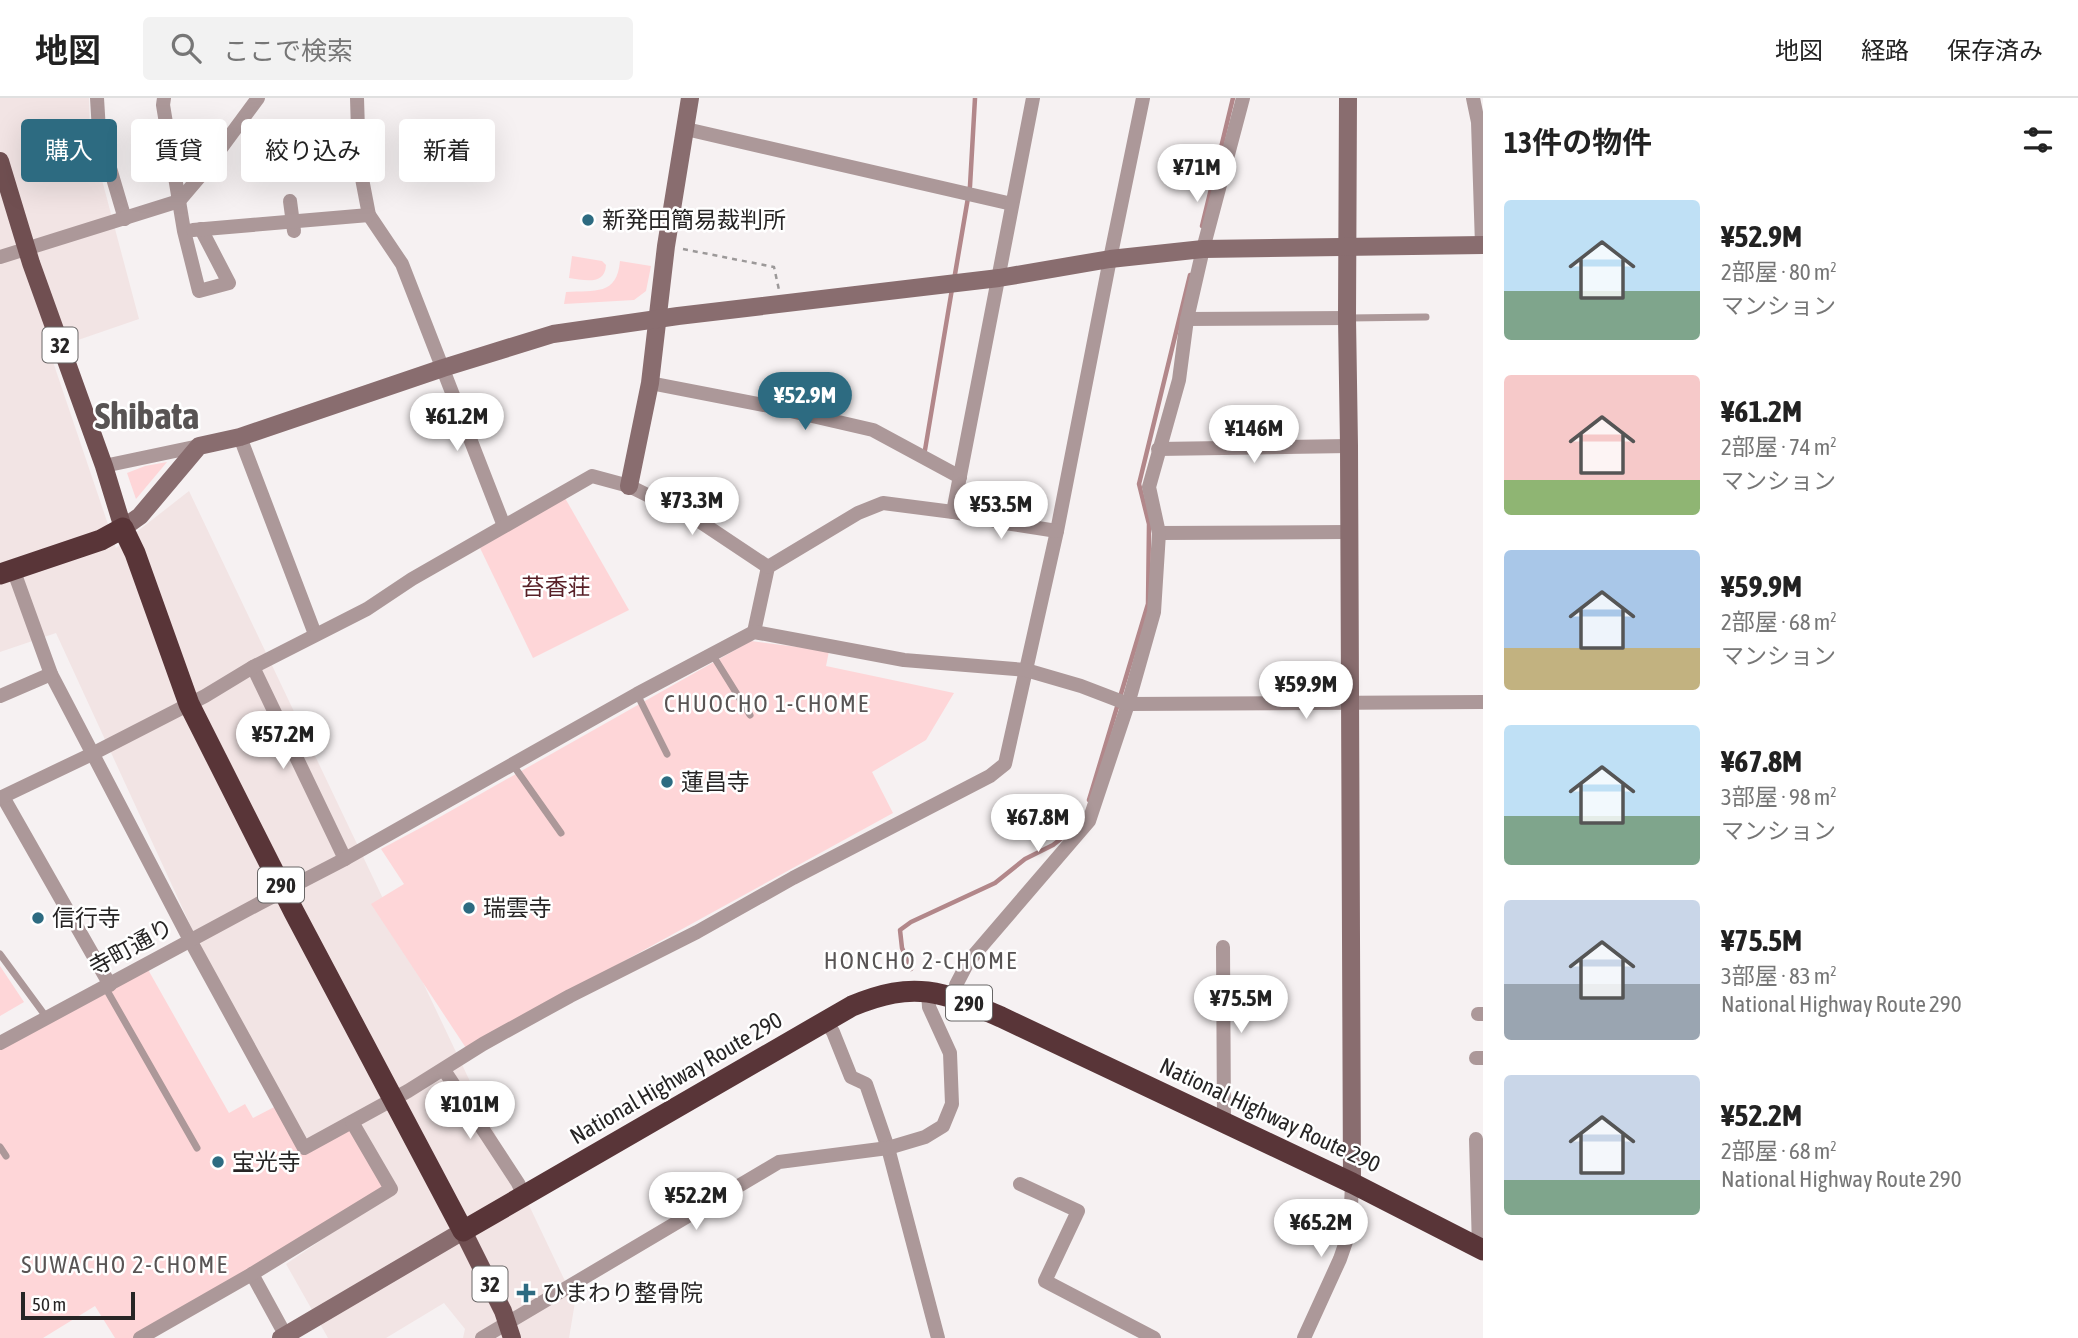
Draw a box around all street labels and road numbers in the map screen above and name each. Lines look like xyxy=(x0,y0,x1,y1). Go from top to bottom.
road number: 32 xyxy=(42,328,78,362)
road number: 290 xyxy=(258,868,304,902)
street label: 寺町通り xyxy=(84,913,178,981)
road number: 290 xyxy=(946,986,992,1020)
street label: National Highway Route 290 xyxy=(565,1007,787,1149)
street label: National Highway Route 290 xyxy=(1156,1052,1384,1178)
road number: 32 xyxy=(472,1266,508,1302)

